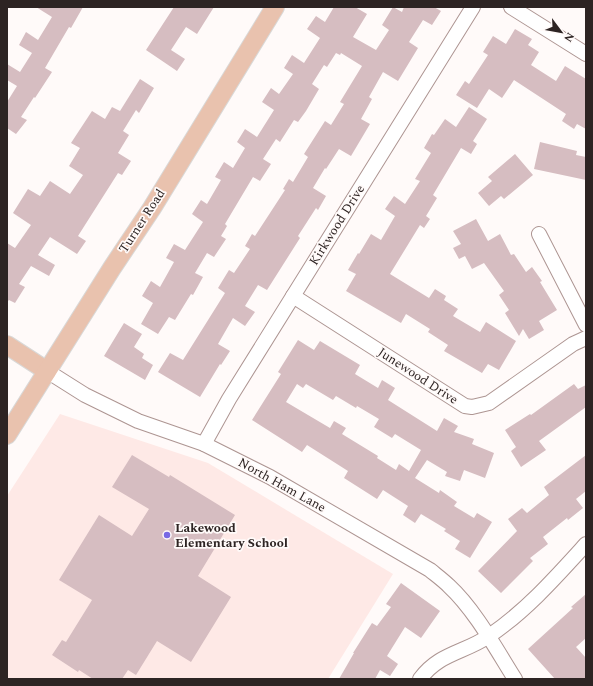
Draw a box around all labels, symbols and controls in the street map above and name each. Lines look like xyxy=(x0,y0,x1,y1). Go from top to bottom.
north arrow xyxy=(541,12,581,52)
text: N xyxy=(559,29,579,45)
street label: Kirkwood Drive xyxy=(304,181,370,269)
street label: Turner Road xyxy=(114,185,170,257)
street label: Junewood Drive xyxy=(374,342,462,410)
street label: North Ham Lane xyxy=(234,453,330,517)
place label: Lakewood Elementary School xyxy=(175,518,288,553)
marker: Lakewood Elementary School xyxy=(162,530,172,540)

